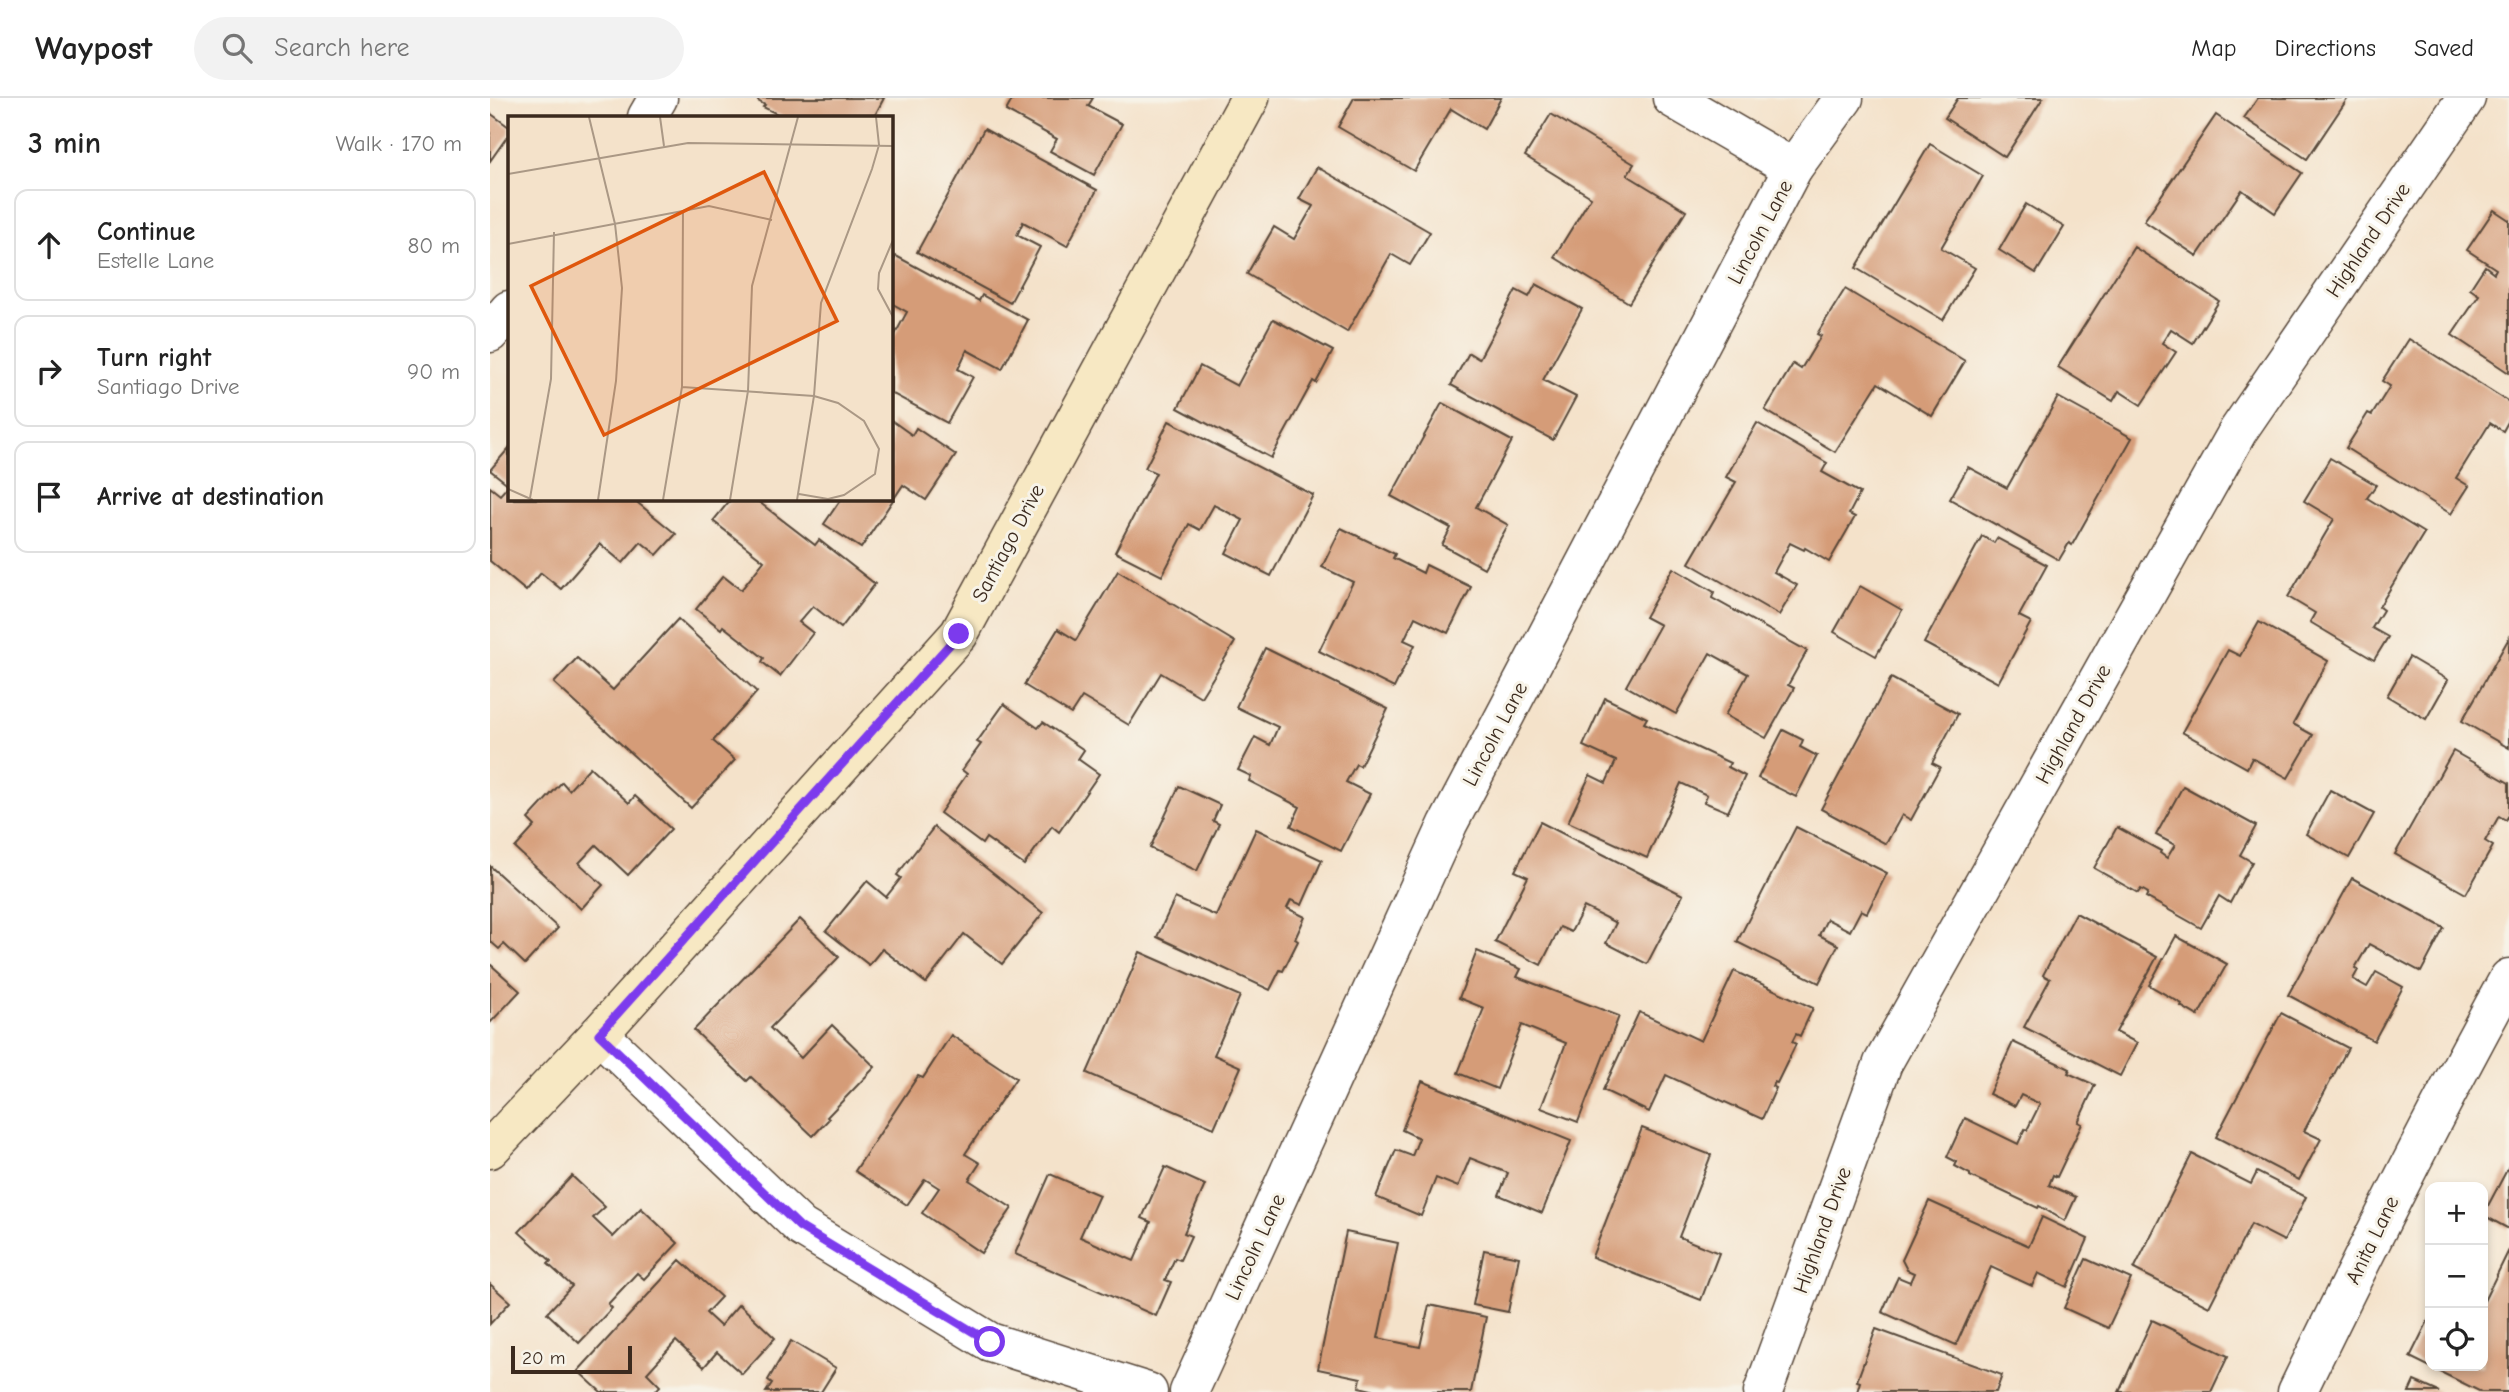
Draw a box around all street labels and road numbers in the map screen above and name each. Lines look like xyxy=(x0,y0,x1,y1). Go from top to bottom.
street label: Lincoln Lane xyxy=(1723,176,1797,288)
street label: Highland Drive xyxy=(2321,178,2415,302)
street label: Santiago Drive xyxy=(967,480,1049,606)
street label: Highland Drive xyxy=(2030,660,2116,788)
street label: Lincoln Lane xyxy=(1458,678,1532,790)
street label: Highland Drive xyxy=(1788,1164,1856,1296)
street label: Lincoln Lane xyxy=(1220,1190,1290,1304)
street label: Anita Lane xyxy=(2340,1192,2404,1288)

